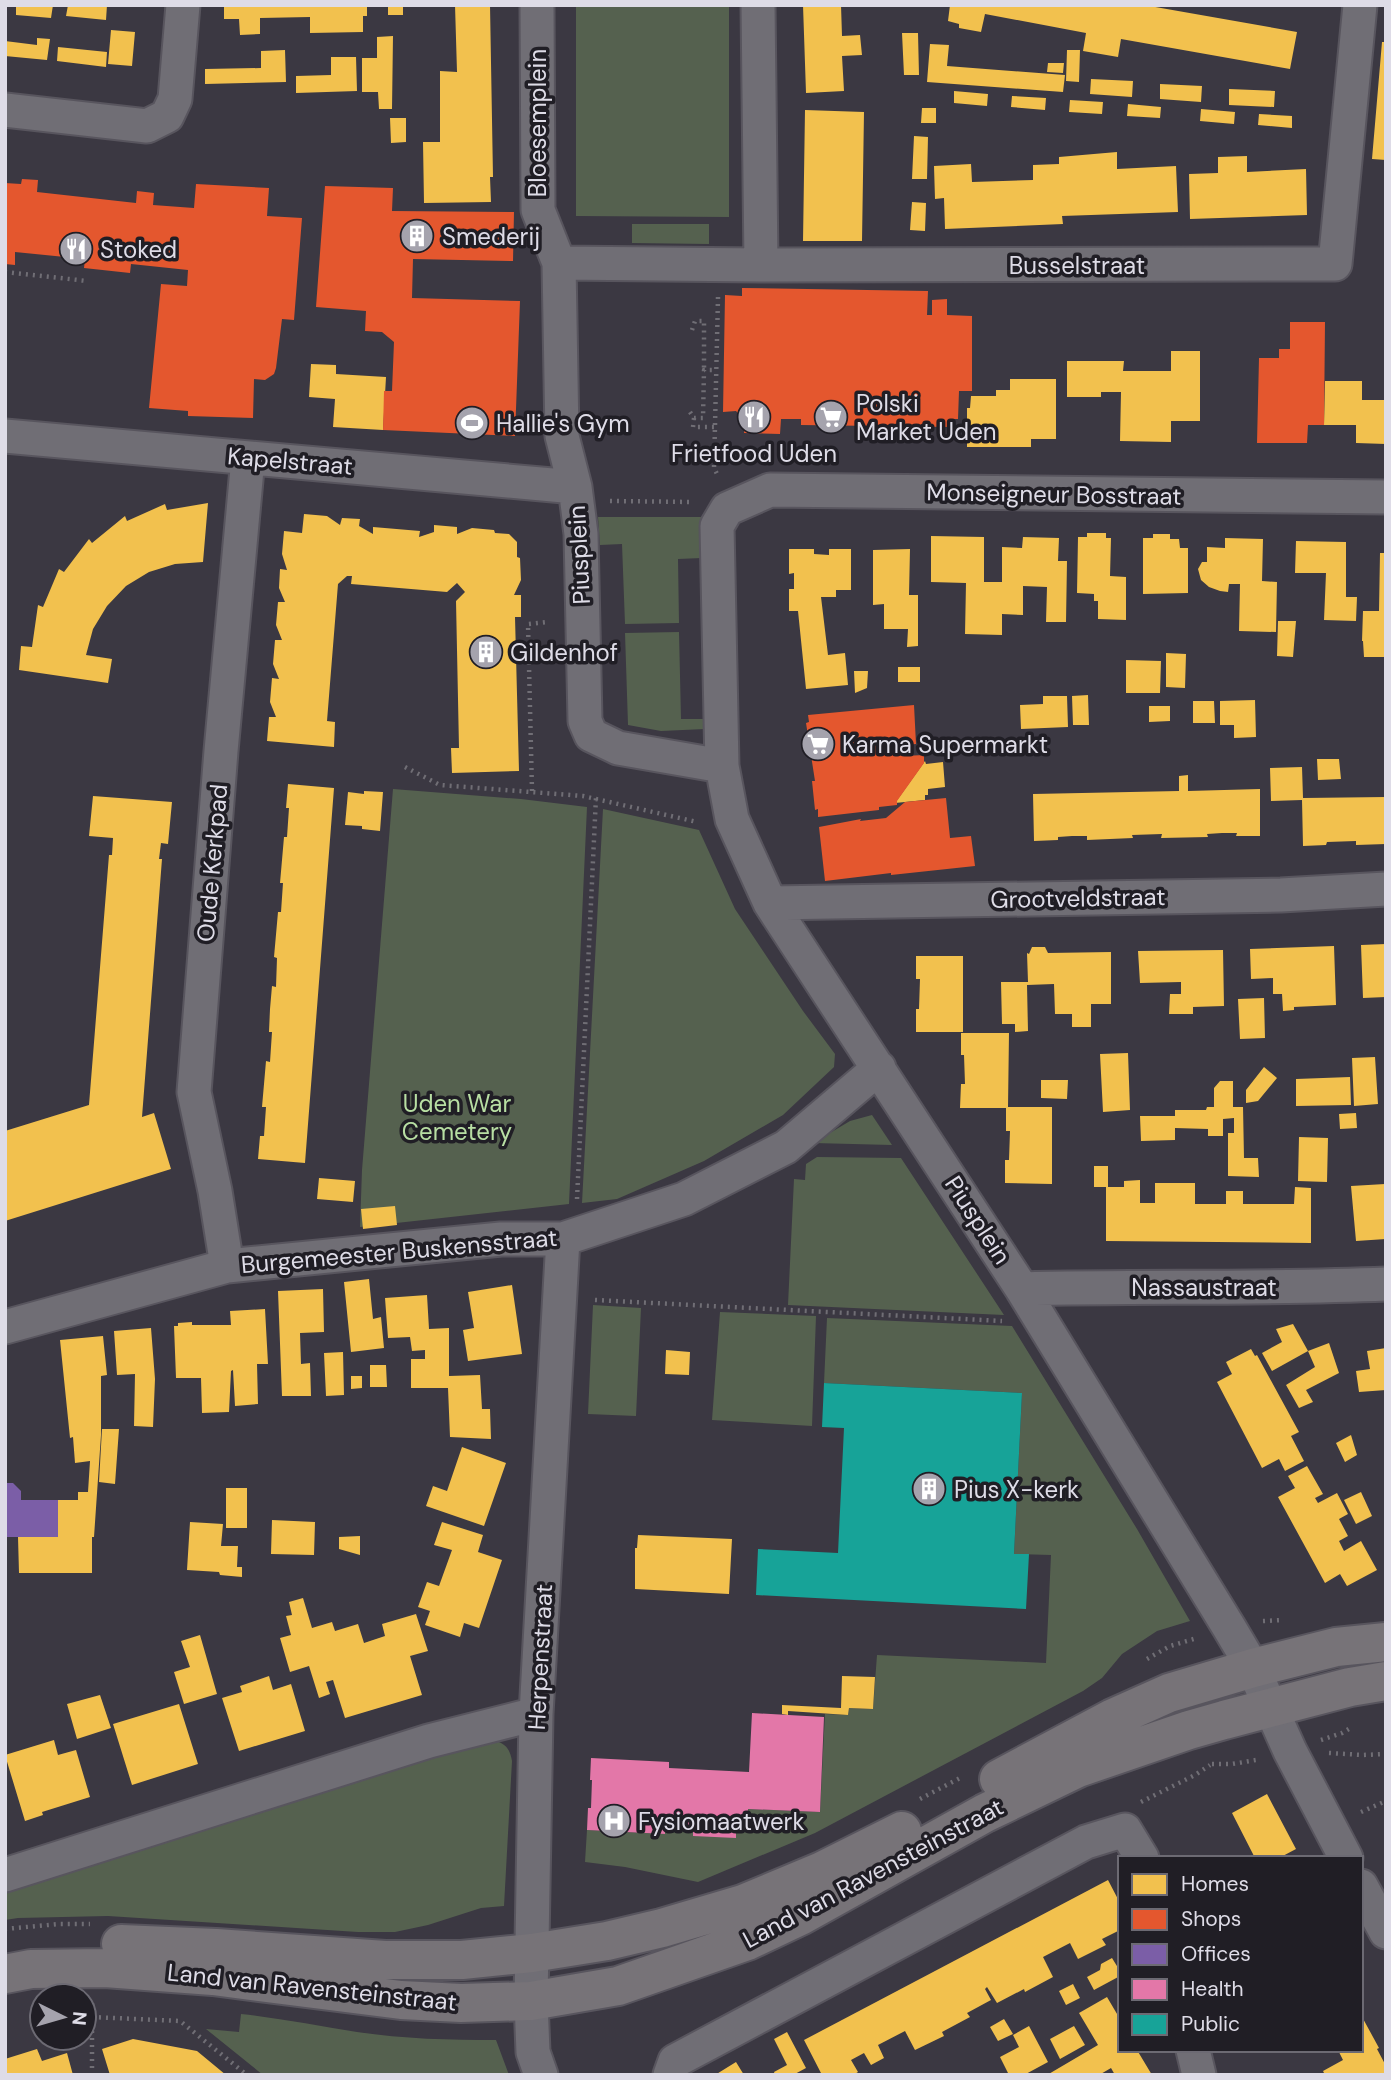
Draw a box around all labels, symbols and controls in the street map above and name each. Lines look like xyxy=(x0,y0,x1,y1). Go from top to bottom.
street label: Bloesemplein xyxy=(522,49,553,197)
building icon: Smederij xyxy=(398,217,436,255)
place label: Smederij xyxy=(442,221,540,252)
restaurant icon: Stoked xyxy=(57,230,95,268)
place label: Stoked xyxy=(100,234,177,265)
street label: Busselstraat xyxy=(1009,250,1145,281)
place label: Polski Market Uden xyxy=(856,388,997,447)
restaurant icon: Frietfood Uden xyxy=(735,398,773,436)
supermarket icon: Polski Market Uden xyxy=(812,398,850,436)
sports icon: Hallie's Gym xyxy=(453,404,491,442)
place label: Hallie's Gym xyxy=(496,408,630,439)
place label: Frietfood Uden xyxy=(671,438,837,469)
street label: Kapelstraat xyxy=(226,440,354,482)
street label: Monseigneur Bosstraat xyxy=(926,476,1182,512)
street label: Piusplein xyxy=(561,505,597,605)
building icon: Gildenhof xyxy=(467,633,505,671)
place label: Gildenhof xyxy=(510,637,618,668)
supermarket icon: Karma Supermarkt xyxy=(799,725,837,763)
place label: Karma Supermarkt xyxy=(842,729,1048,760)
street label: Oude Kerkpad xyxy=(190,783,234,943)
street label: Grootveldstraat xyxy=(990,881,1166,915)
park label: Uden War Cemetery xyxy=(402,1088,512,1147)
street label: Piusplein xyxy=(938,1170,1018,1270)
street label: Burgemeester Buskensstraat xyxy=(240,1222,558,1280)
street label: Nassaustraat xyxy=(1131,1272,1277,1303)
building icon: Pius X-kerk xyxy=(910,1470,948,1508)
place label: Pius X-kerk xyxy=(954,1474,1079,1505)
street label: Herpenstraat xyxy=(521,1583,559,1731)
street label: Land van Ravensteinstraat xyxy=(737,1791,1009,1955)
hospital icon: Fysiomaatwerk xyxy=(595,1802,633,1840)
place label: Fysiomaatwerk xyxy=(638,1806,805,1837)
legend xyxy=(1118,1856,1363,2052)
text: Homes xyxy=(1181,1870,1249,1898)
text: Shops xyxy=(1181,1905,1241,1933)
text: Offices xyxy=(1181,1940,1251,1968)
street label: Land van Ravensteinstraat xyxy=(166,1956,458,2018)
text: Health xyxy=(1181,1975,1244,2003)
north arrow xyxy=(28,1982,98,2052)
text: N xyxy=(66,2010,92,2026)
text: Public xyxy=(1181,2010,1240,2038)

